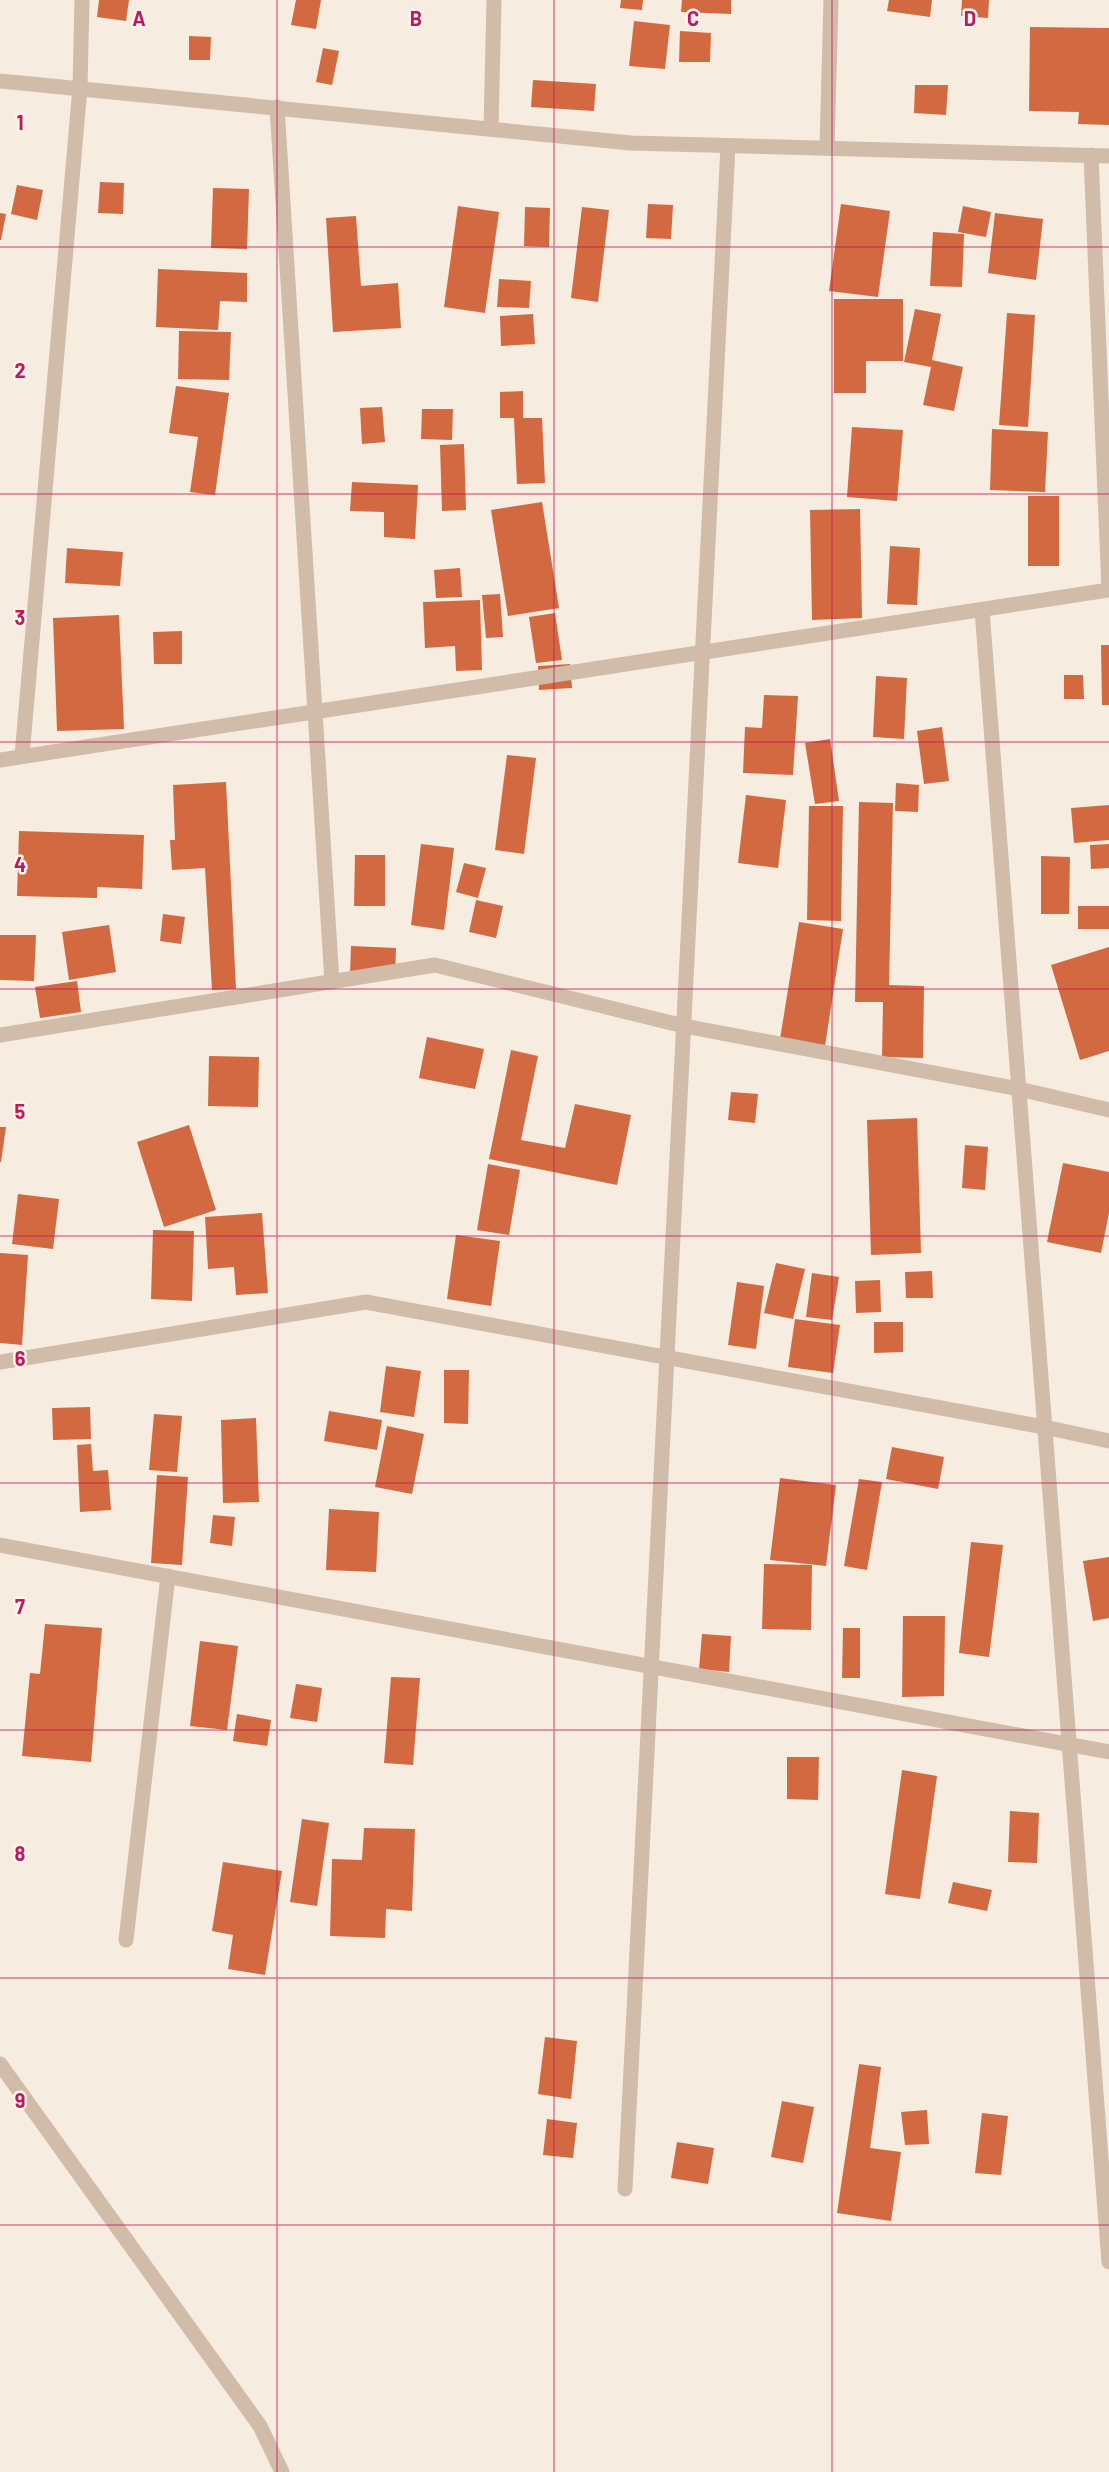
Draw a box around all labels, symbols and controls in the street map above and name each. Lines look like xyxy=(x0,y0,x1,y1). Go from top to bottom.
text: A xyxy=(132,6,146,30)
text: B xyxy=(410,6,422,30)
text: C xyxy=(687,6,699,30)
text: D xyxy=(964,6,976,30)
text: 1 xyxy=(16,110,24,134)
text: 2 xyxy=(14,358,26,382)
text: 3 xyxy=(15,605,25,629)
text: 4 xyxy=(14,852,26,876)
text: 5 xyxy=(15,1099,26,1123)
text: 6 xyxy=(15,1346,26,1370)
text: 7 xyxy=(15,1594,25,1618)
text: 8 xyxy=(15,1841,26,1865)
text: 9 xyxy=(15,2088,25,2112)

